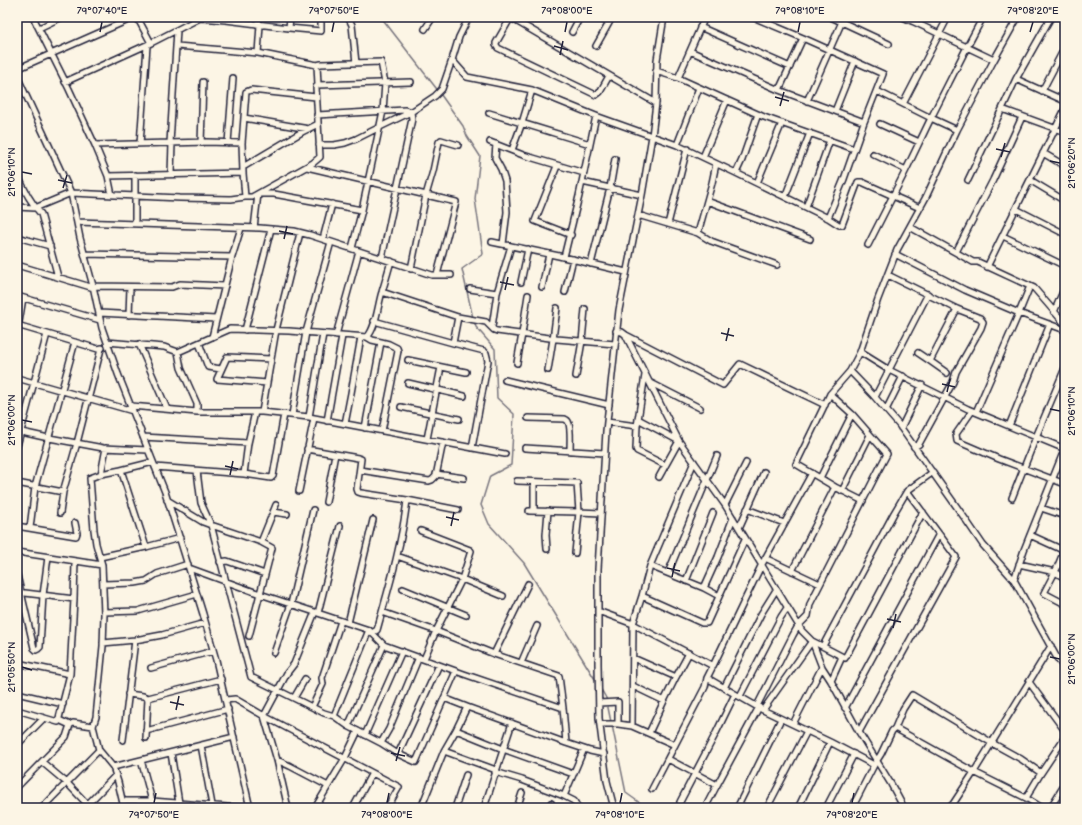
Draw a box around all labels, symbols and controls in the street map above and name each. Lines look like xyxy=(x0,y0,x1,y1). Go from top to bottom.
text: 79°07'40"E xyxy=(77,5,128,17)
text: 79°07'50"E xyxy=(309,5,360,17)
text: 79°08'00"E xyxy=(541,5,593,17)
text: 79°08'10"E xyxy=(775,5,825,17)
text: 79°08'20"E xyxy=(1007,5,1059,17)
text: 21°06'20"N xyxy=(1066,137,1078,189)
text: 21°06'10"N xyxy=(6,147,18,197)
text: 21°06'10"N xyxy=(1066,386,1078,436)
text: 21°06'00"N xyxy=(6,394,18,446)
text: 21°06'00"N xyxy=(1066,633,1078,685)
text: 21°05'50"N xyxy=(6,642,18,692)
text: 79°07'50"E xyxy=(129,809,180,821)
text: 79°08'00"E xyxy=(361,809,413,821)
text: 79°08'10"E xyxy=(595,809,645,821)
text: 79°08'20"E xyxy=(826,809,878,821)

